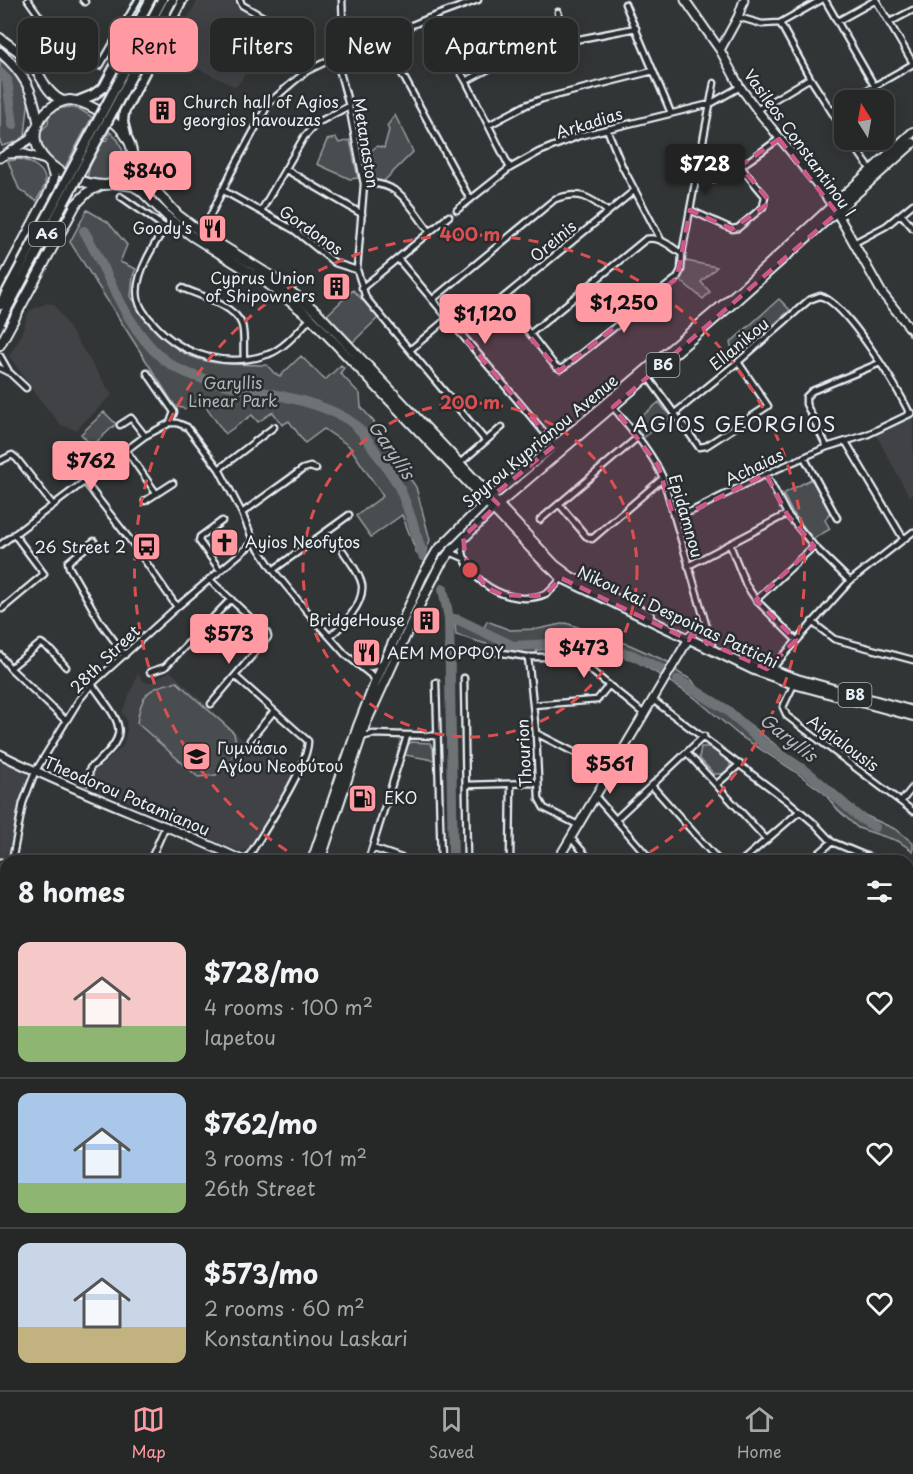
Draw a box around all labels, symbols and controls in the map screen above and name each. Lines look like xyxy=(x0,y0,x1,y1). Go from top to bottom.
chip: Buy xyxy=(18,18,98,72)
chip: Rent xyxy=(110,18,198,72)
chip: Filters xyxy=(210,18,314,72)
chip: New xyxy=(326,18,412,72)
chip: Apartment xyxy=(424,18,578,72)
street label: Vasileos Constantinou I xyxy=(739,64,863,221)
place label: Church hall of Agios georgios havouzas xyxy=(183,89,339,131)
north arrow xyxy=(834,90,894,150)
map controls xyxy=(834,90,894,150)
building icon: Church hall of Agios georgios havouzas xyxy=(146,95,178,127)
street label: Metanaston xyxy=(348,96,386,190)
street label: Arkadias xyxy=(552,100,625,144)
pin: $728 xyxy=(669,144,741,195)
text: $728 xyxy=(680,148,730,178)
pin: $840 xyxy=(114,151,186,202)
text: $840 xyxy=(123,155,177,185)
street label: Gordonos xyxy=(275,198,348,260)
restaurant icon: Goody's xyxy=(197,212,229,244)
street label: Oreinis xyxy=(524,214,581,267)
place label: Goody's xyxy=(132,215,192,239)
text: 400 m xyxy=(440,220,500,247)
road number: A6 xyxy=(29,222,65,246)
place label: Cyprus Union of Shipowners xyxy=(205,265,315,307)
building icon: Cyprus Union of Shipowners xyxy=(320,271,352,303)
pin: $1,250 xyxy=(575,283,673,334)
text: $1,250 xyxy=(590,287,658,317)
pin: $1,120 xyxy=(436,294,534,345)
text: $1,120 xyxy=(453,298,517,328)
street label: Ellanikou xyxy=(703,311,773,375)
road number: B6 xyxy=(646,353,680,377)
street label: Spyrou Kyprianou Avenue xyxy=(456,368,623,513)
park label: Garyllis Linear Park xyxy=(188,370,278,412)
text: 200 m xyxy=(440,388,500,415)
district label: AGIOS GEORGIOS xyxy=(633,409,837,439)
water label: Garyllis xyxy=(363,414,423,486)
pin: $762 xyxy=(55,441,127,492)
street label: Achaias xyxy=(720,442,787,491)
text: $762 xyxy=(66,445,116,475)
street label: Epidamnou xyxy=(664,471,710,560)
church icon: Ayios Neofytos xyxy=(208,526,240,558)
place label: Ayios Neofytos xyxy=(245,529,360,553)
bus stop icon: 26 Street 2 xyxy=(131,531,163,563)
place label: 26 Street 2 xyxy=(35,534,126,558)
street label: Nikou kai Despoinas Pattichi xyxy=(574,559,783,673)
centre of rings xyxy=(460,560,480,580)
building icon: BridgeHouse xyxy=(410,604,442,636)
place label: BridgeHouse xyxy=(309,607,405,631)
pin: $573 xyxy=(193,614,265,665)
street label: 28th Street xyxy=(64,618,145,698)
text: $573 xyxy=(204,618,254,648)
pin: $473 xyxy=(548,628,620,679)
text: $473 xyxy=(559,632,609,662)
restaurant icon: ΑΕΜ ΜΟΡΦΟΥ xyxy=(350,637,382,669)
place label: ΑΕΜ ΜΟΡΦΟΥ xyxy=(387,640,504,664)
road number: B8 xyxy=(838,683,872,707)
water label: Garyllis xyxy=(755,706,825,769)
street label: Aigialousis xyxy=(803,708,884,776)
street label: Thourion xyxy=(509,718,537,788)
place label: Γυμνάσιο Αγίου Νεοφύτου xyxy=(217,735,343,777)
school or university icon: Γυμνάσιο Αγίου Νεοφύτου xyxy=(180,741,212,773)
pin: $561 xyxy=(574,744,646,795)
text: $561 xyxy=(586,748,634,778)
street label: Theodorou Potamianou xyxy=(41,749,214,841)
fuel station icon: EKO xyxy=(347,782,379,814)
place label: EKO xyxy=(384,785,417,809)
text: 8 homes xyxy=(18,872,125,911)
icon: filters xyxy=(863,875,896,908)
text: $728/mo xyxy=(204,953,319,992)
icon: home xyxy=(66,966,138,1038)
icon: heart xyxy=(863,986,896,1019)
text: 4 rooms · 100 m² xyxy=(204,992,373,1022)
text: Iapetou xyxy=(204,1022,276,1052)
text: $762/mo xyxy=(204,1104,317,1143)
icon: home xyxy=(66,1117,138,1189)
icon: heart xyxy=(863,1137,896,1170)
text: 3 rooms · 101 m² xyxy=(204,1143,367,1173)
text: 26th Street xyxy=(204,1173,315,1203)
text: $573/mo xyxy=(204,1254,318,1293)
icon: home xyxy=(66,1267,138,1339)
icon: heart xyxy=(863,1287,896,1320)
text: 2 rooms · 60 m² xyxy=(204,1293,365,1323)
text: Konstantinou Laskari xyxy=(204,1323,408,1353)
tab: Map xyxy=(131,1403,166,1463)
tab: Saved xyxy=(429,1403,474,1463)
tab: Home xyxy=(737,1403,782,1463)

